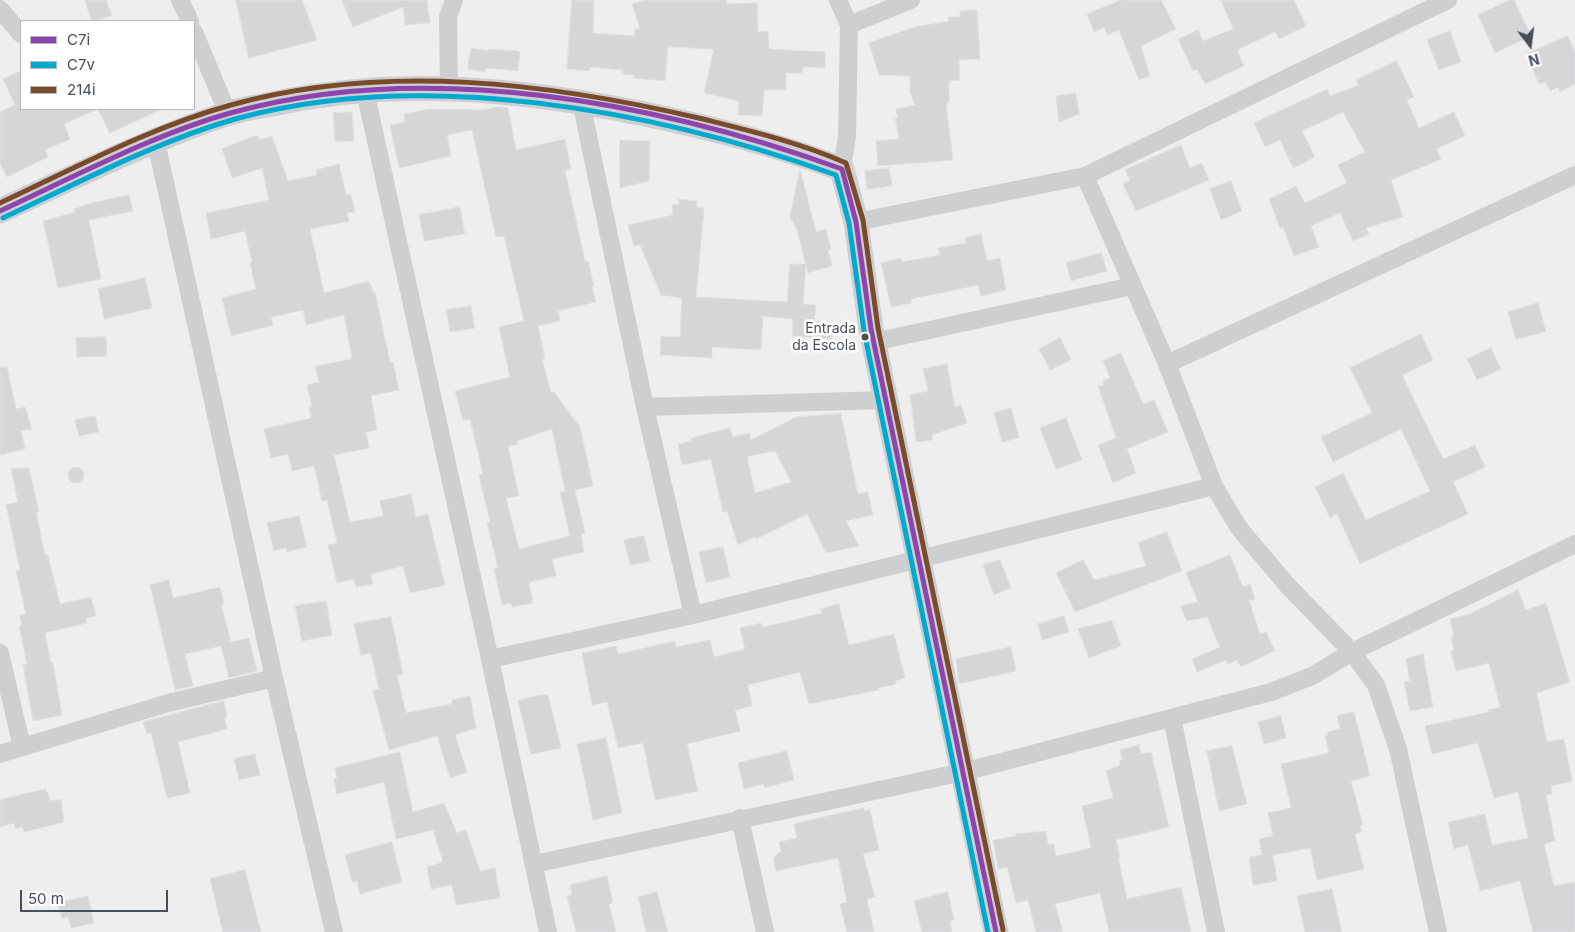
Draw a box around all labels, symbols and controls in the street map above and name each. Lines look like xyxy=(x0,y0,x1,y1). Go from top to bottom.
legend xyxy=(20,20,195,110)
north arrow xyxy=(1505,20,1555,70)
text: C7i xyxy=(67,30,90,49)
text: N xyxy=(1527,50,1541,70)
text: C7v xyxy=(67,55,95,74)
text: 214i xyxy=(67,80,96,99)
place label: Entrada da Escola xyxy=(792,321,856,354)
marker: Entrada da Escola xyxy=(860,332,870,342)
scale bar xyxy=(22,880,170,912)
text: 50 m xyxy=(28,889,64,908)

